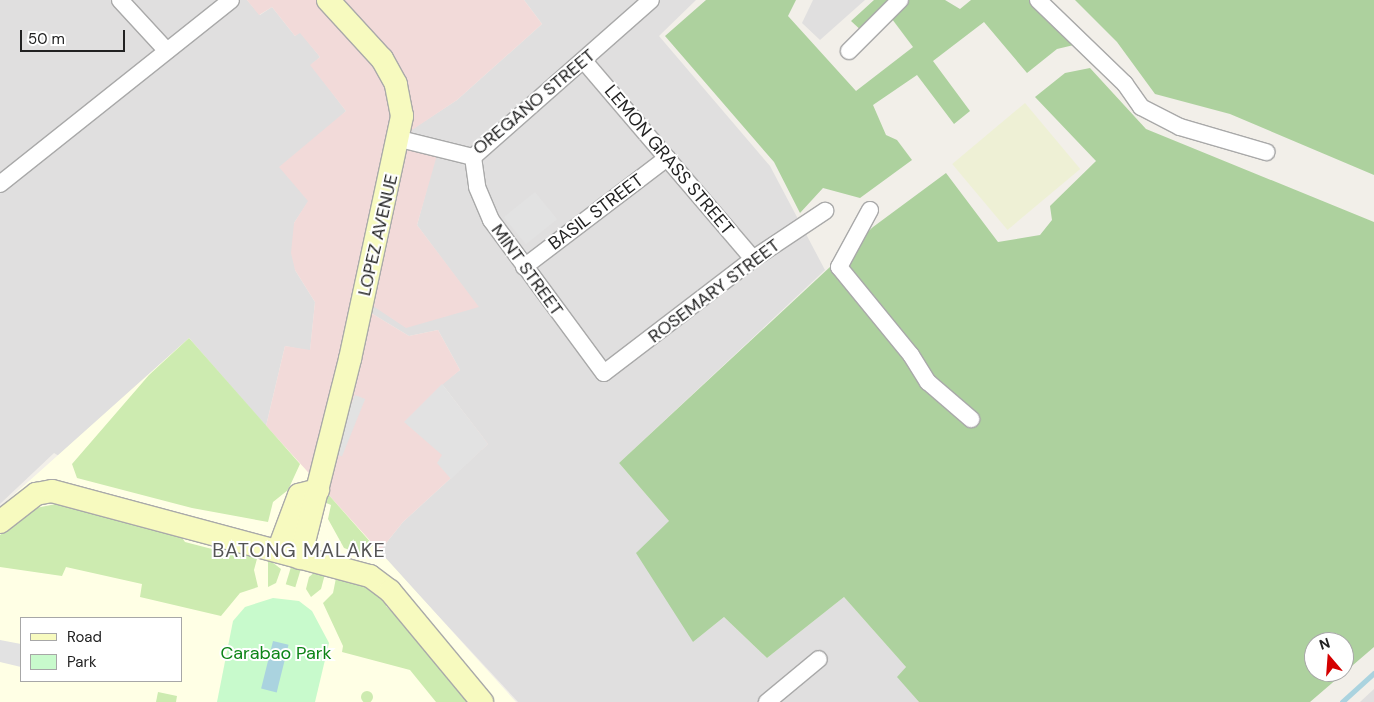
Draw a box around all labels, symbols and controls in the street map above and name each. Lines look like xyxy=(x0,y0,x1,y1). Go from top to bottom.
scale bar xyxy=(22,20,128,52)
text: 50 m xyxy=(28,29,65,49)
street label: OREGANO STREET xyxy=(468,45,600,159)
street label: LEMON GRASS STREET xyxy=(600,81,738,239)
street label: BASIL STREET xyxy=(544,169,648,255)
street label: LOPEZ AVENUE xyxy=(354,172,402,298)
street label: MINT STREET xyxy=(487,220,567,320)
street label: ROSEMARY STREET xyxy=(644,235,784,347)
district label: BATONG MALAKE xyxy=(211,538,387,562)
legend xyxy=(20,617,182,682)
text: Road xyxy=(67,627,102,647)
north arrow xyxy=(1304,632,1354,682)
text: N xyxy=(1317,634,1332,654)
park label: Carabao Park xyxy=(220,642,332,664)
text: Park xyxy=(67,652,97,672)

